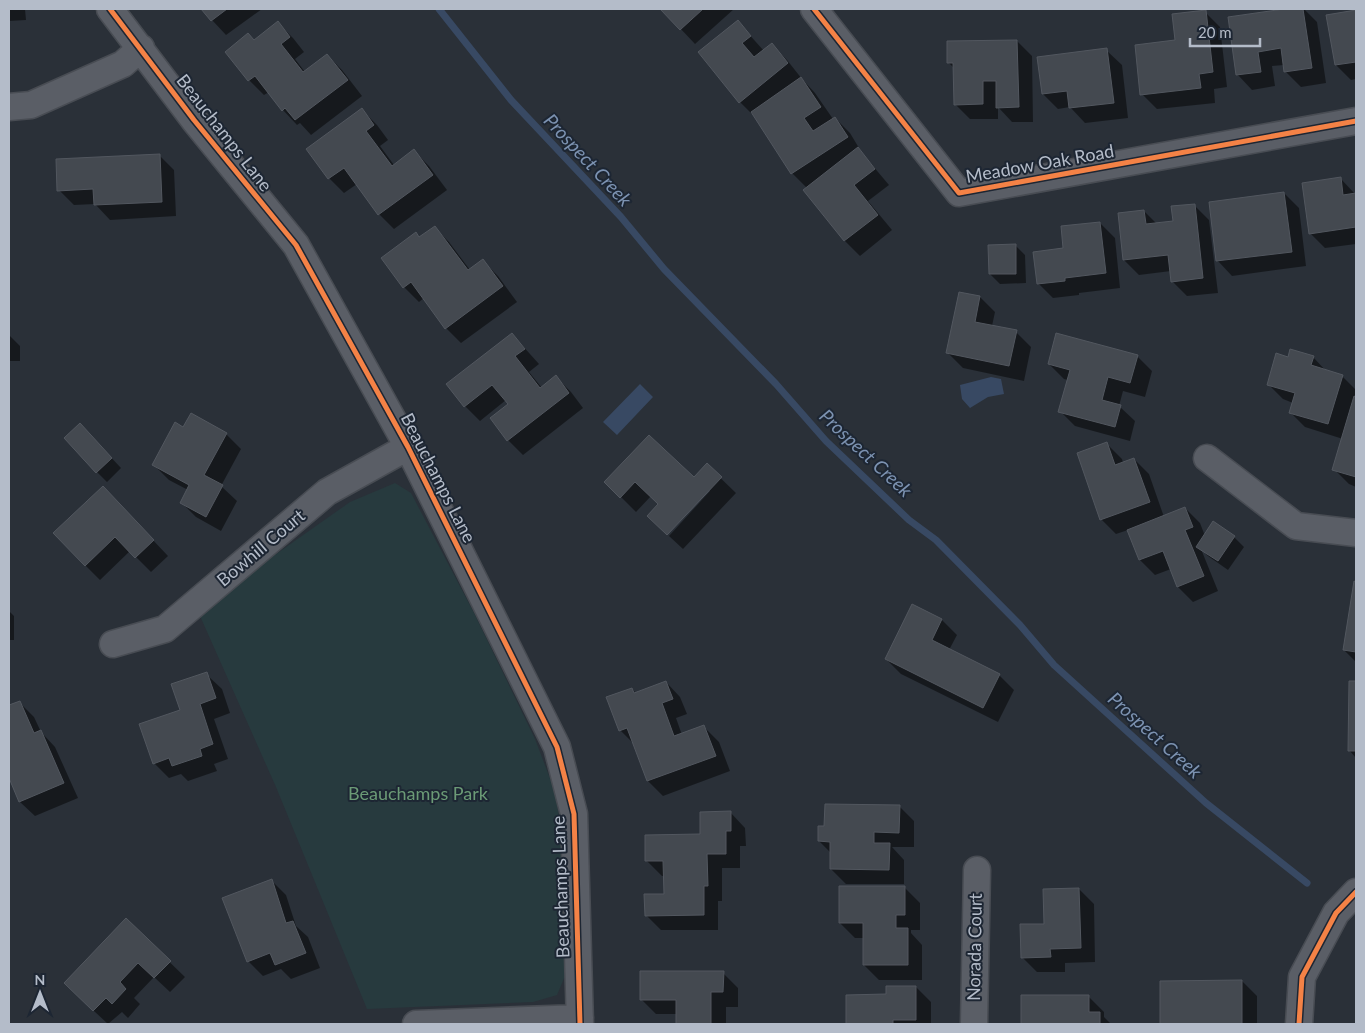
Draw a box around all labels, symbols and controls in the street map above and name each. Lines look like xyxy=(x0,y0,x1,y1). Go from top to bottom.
scale bar xyxy=(1190,15,1260,47)
text: 20 m xyxy=(1198,23,1232,41)
street label: Beauchamps Lane xyxy=(172,69,277,195)
water label: Prospect Creek xyxy=(540,109,638,211)
street label: Meadow Oak Road xyxy=(964,139,1116,187)
water label: Prospect Creek xyxy=(815,404,918,502)
street label: Beauchamps Lane xyxy=(397,409,481,546)
street label: Bowhill Court xyxy=(212,504,309,590)
water label: Prospect Creek xyxy=(1104,687,1208,783)
park label: Beauchamps Park xyxy=(348,782,489,804)
street label: Beauchamps Lane xyxy=(547,815,573,959)
street label: Norada Court xyxy=(962,892,986,1001)
north arrow xyxy=(15,968,65,1018)
text: N xyxy=(35,971,45,988)

